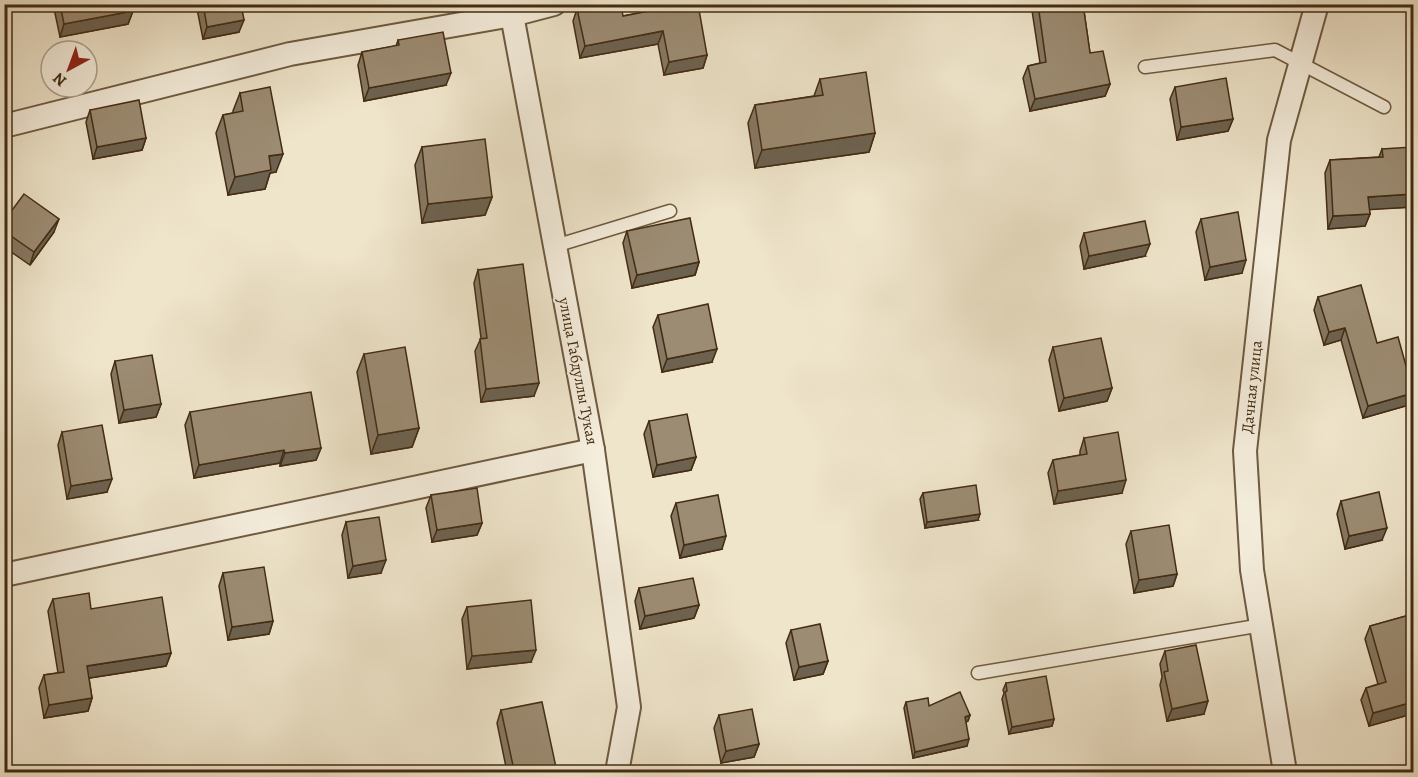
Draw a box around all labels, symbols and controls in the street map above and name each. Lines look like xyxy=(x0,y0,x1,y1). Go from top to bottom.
north arrow xyxy=(39,39,99,99)
text: N xyxy=(48,67,71,92)
street label: улица Габдуллы Тукая xyxy=(553,294,603,447)
street label: Дачная улица xyxy=(1236,339,1268,435)

